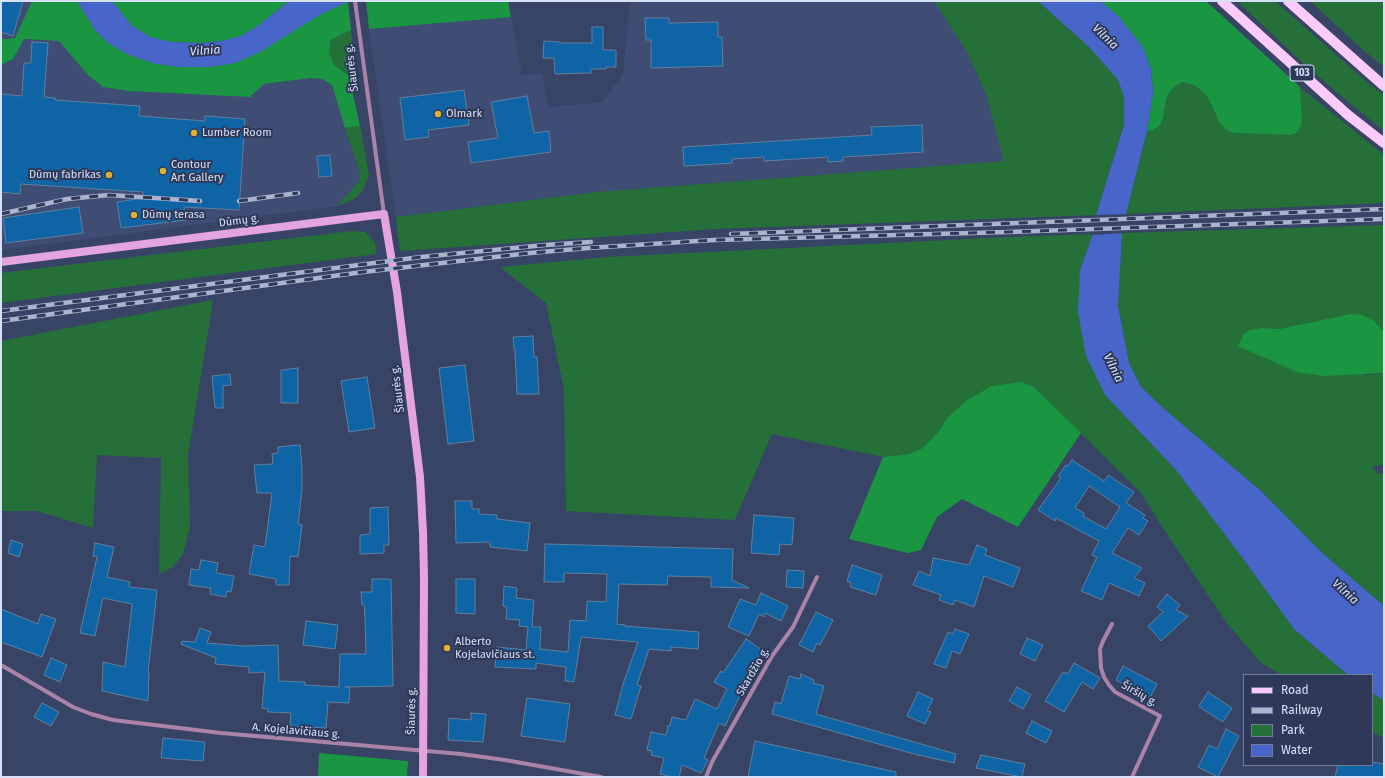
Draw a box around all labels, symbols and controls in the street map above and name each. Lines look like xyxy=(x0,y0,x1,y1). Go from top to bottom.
water label: Vilnia xyxy=(1089,21,1121,53)
water label: Vilnia xyxy=(189,43,221,59)
street label: Šiaurės g. xyxy=(343,43,361,93)
road number: 103 xyxy=(1290,65,1314,81)
place label: Olmark xyxy=(446,107,482,121)
marker: Olmark xyxy=(433,109,443,119)
place label: Lumber Room xyxy=(202,126,272,140)
marker: Lumber Room xyxy=(189,128,199,138)
place label: Contour Art Gallery xyxy=(171,158,223,184)
marker: Contour Art Gallery xyxy=(158,166,168,176)
place label: Dūmų fabrikas xyxy=(29,168,101,182)
marker: Dūmų fabrikas xyxy=(104,170,114,180)
place label: Dūmų terasa xyxy=(142,208,205,222)
marker: Dūmų terasa xyxy=(129,210,139,220)
street label: Dūmų g. xyxy=(218,212,260,230)
water label: Vilnia xyxy=(1100,351,1126,385)
street label: Šiaurės g. xyxy=(389,364,407,414)
water label: Vilnia xyxy=(1329,576,1361,608)
place label: Alberto Kojelavičiaus st. xyxy=(455,635,535,661)
marker: Alberto Kojelavičiaus st. xyxy=(442,643,452,653)
street label: Skardžio g. xyxy=(734,646,772,698)
legend xyxy=(1243,674,1373,766)
street label: Širšių g. xyxy=(1119,679,1159,709)
text: Road xyxy=(1281,683,1309,697)
street label: Šiaurės g. xyxy=(405,687,419,735)
text: Railway xyxy=(1281,703,1322,717)
street label: A. Kojelavičiaus g. xyxy=(251,721,341,741)
text: Park xyxy=(1281,723,1305,737)
text: Water xyxy=(1281,743,1312,757)

